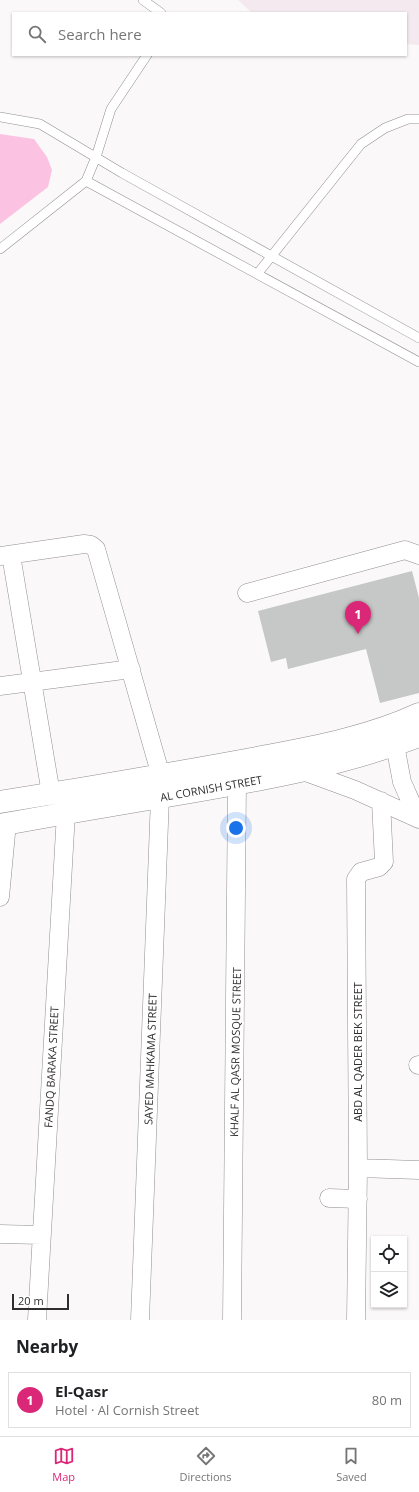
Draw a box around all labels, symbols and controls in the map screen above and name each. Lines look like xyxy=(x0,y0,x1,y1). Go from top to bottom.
search box xyxy=(12,12,407,56)
icon: search xyxy=(26,23,48,45)
text: Search here xyxy=(58,24,142,44)
pin: 1 xyxy=(345,601,371,634)
street label: AL CORNISH STREET xyxy=(159,772,263,804)
your location xyxy=(226,818,246,838)
street label: KHALF AL QASR MOSQUE STREET xyxy=(226,967,244,1137)
street label: ABD AL QADER BEK STREET xyxy=(350,982,365,1122)
street label: SAYED MAHKAMA STREET xyxy=(140,993,160,1125)
street label: FANDQ BARAKA STREET xyxy=(40,1006,62,1128)
map controls xyxy=(371,1236,407,1308)
button: locate xyxy=(371,1236,407,1272)
button: layers xyxy=(371,1272,407,1308)
scale bar xyxy=(12,1292,69,1311)
text: 20 m xyxy=(18,1293,44,1308)
text: Nearby xyxy=(16,1335,78,1358)
text: El-Qasr xyxy=(55,1381,108,1401)
text: 1 xyxy=(26,1391,34,1409)
text: 80 m xyxy=(372,1391,402,1409)
text: Hotel · Al Cornish Street xyxy=(55,1401,199,1419)
tab: Map xyxy=(52,1445,75,1484)
tab: Directions xyxy=(180,1445,232,1484)
tab: Saved xyxy=(336,1445,367,1484)

